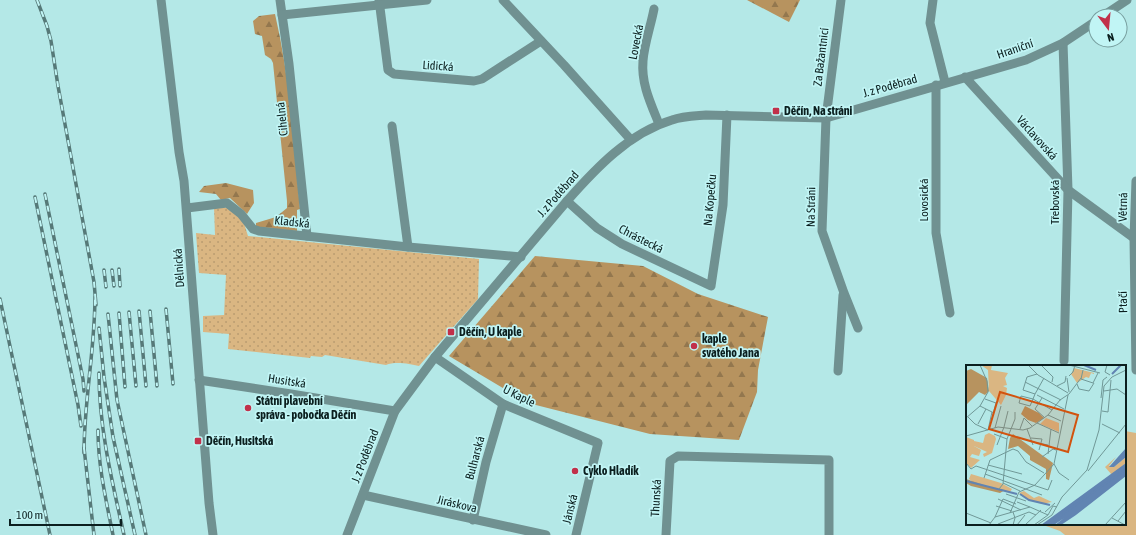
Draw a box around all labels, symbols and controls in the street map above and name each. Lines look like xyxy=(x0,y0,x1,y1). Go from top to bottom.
north arrow xyxy=(1088,8,1128,48)
street label: Lovecká xyxy=(626,23,646,61)
street label: Za Bažantnicí xyxy=(810,27,832,87)
text: N xyxy=(1106,31,1116,44)
street label: Hraniční xyxy=(995,36,1035,62)
street label: Lidická xyxy=(422,58,454,74)
street label: J. z Poděbrad xyxy=(861,72,919,100)
street label: Cihelná xyxy=(273,101,291,137)
place label: Děčín, Na stráni xyxy=(784,104,853,118)
marker: Děčín, Na stráni xyxy=(771,106,781,116)
street label: Václavovská xyxy=(1014,113,1060,163)
street label: J. z Poděbrad xyxy=(534,168,582,220)
street label: Na Kopečku xyxy=(701,173,719,227)
street label: Lovosická xyxy=(917,179,931,221)
street label: Třebovská xyxy=(1048,180,1062,224)
street label: Na Stráni xyxy=(804,187,818,227)
street label: Větrná xyxy=(1116,192,1130,222)
street label: Kladská xyxy=(274,213,310,231)
street label: Chrástecká xyxy=(616,222,666,256)
street label: Dělnická xyxy=(171,248,187,288)
street label: Ptačí xyxy=(1116,291,1130,313)
place label: Děčín, U kaple xyxy=(459,325,522,339)
marker: Děčín, U kaple xyxy=(446,327,456,337)
place label: kaple svatého Jana xyxy=(702,332,760,360)
marker: kaple svatého Jana xyxy=(689,341,699,351)
inset map xyxy=(966,365,1126,525)
street label: Husitská xyxy=(267,371,307,391)
street label: U Kaple xyxy=(501,382,537,410)
place label: Státní plavební správa - pobočka Děčín xyxy=(256,394,356,422)
marker: Státní plavební správa - pobočka Děčín xyxy=(243,403,253,413)
street label: J. z Poděbrad xyxy=(348,427,382,485)
place label: Děčín, Husitská xyxy=(206,434,274,448)
street label: Bulharská xyxy=(462,435,488,481)
marker: Děčín, Husitská xyxy=(193,436,203,446)
place label: Cyklo Hladík xyxy=(583,464,639,478)
marker: Cyklo Hladík xyxy=(570,466,580,476)
street label: Thunská xyxy=(648,479,664,517)
street label: Jiráskova xyxy=(436,493,478,515)
street label: Jánská xyxy=(560,493,580,525)
scale bar xyxy=(10,501,121,527)
text: 100 m xyxy=(16,508,43,522)

